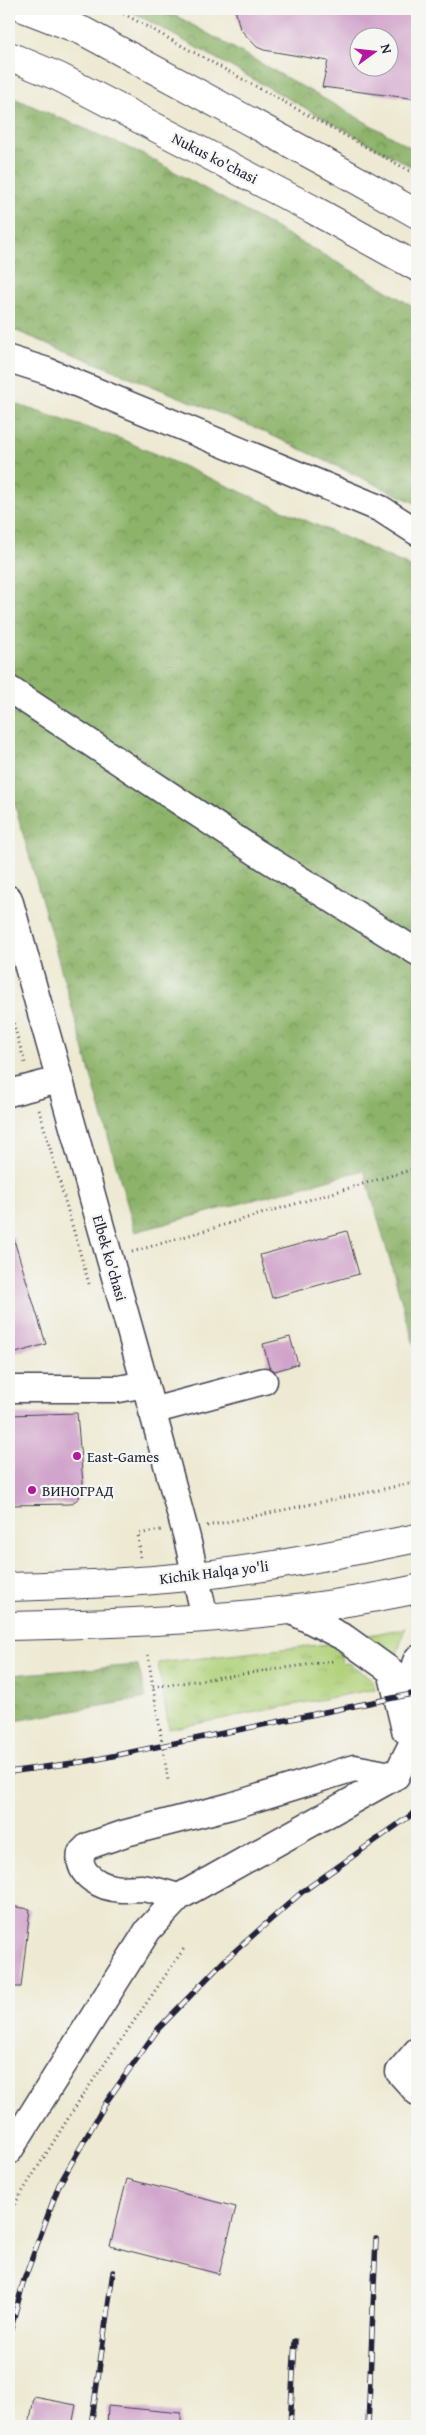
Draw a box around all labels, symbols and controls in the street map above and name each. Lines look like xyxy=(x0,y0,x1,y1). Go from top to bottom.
north arrow xyxy=(348,28,398,78)
text: N xyxy=(376,42,398,56)
street label: Nukus ko'chasi xyxy=(168,127,262,189)
street label: Elbek ko'chasi xyxy=(88,1213,132,1303)
place label: East-Games xyxy=(87,1446,159,1467)
marker: East-Games xyxy=(71,1450,83,1462)
place label: ВИНОГРАД xyxy=(42,1480,114,1501)
marker: ВИНОГРАД xyxy=(26,1484,38,1496)
street label: Kichik Halqa yo'li xyxy=(158,1555,270,1589)

